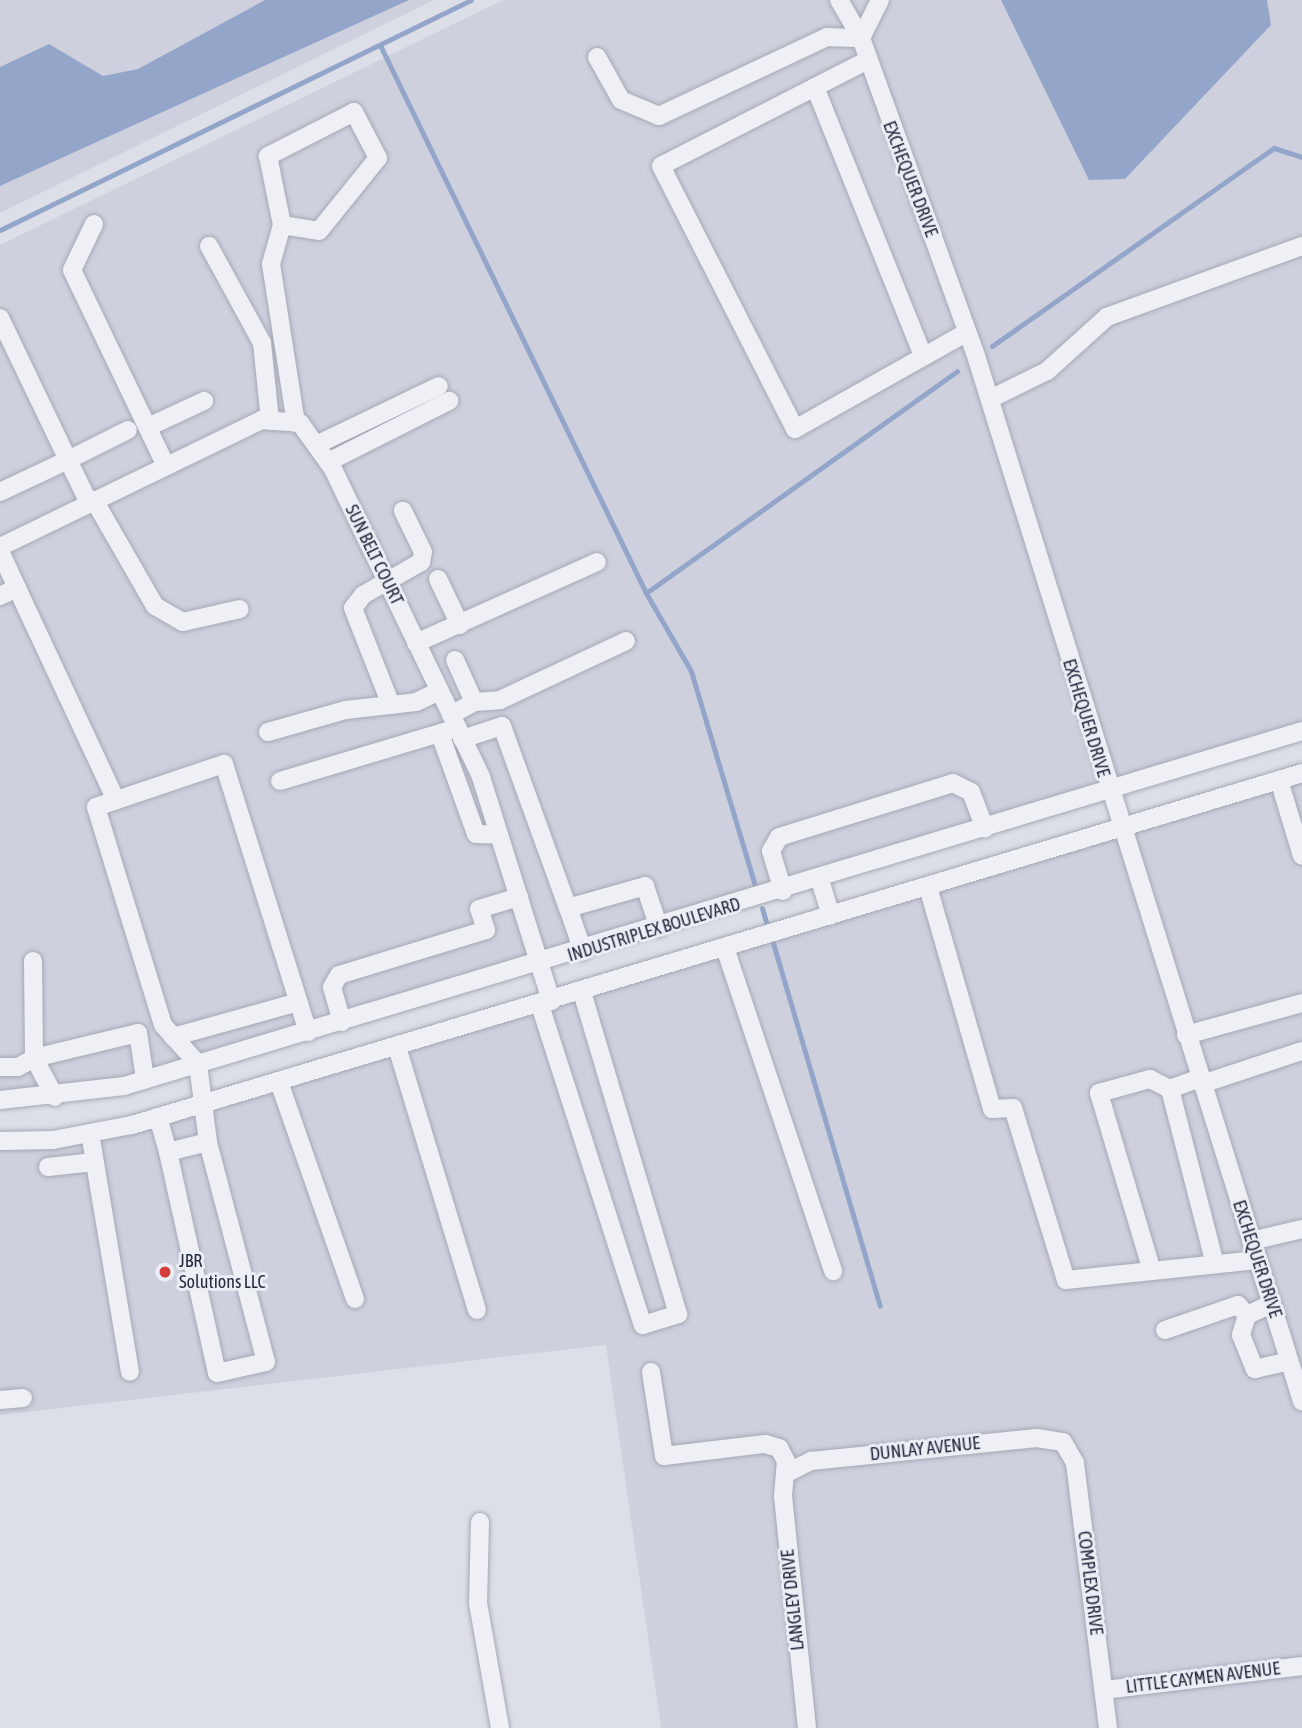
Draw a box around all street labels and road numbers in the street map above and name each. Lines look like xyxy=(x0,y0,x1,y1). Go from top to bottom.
street label: EXCHEQUER DRIVE xyxy=(878,118,942,240)
street label: SUN BELT COURT xyxy=(340,501,408,609)
street label: EXCHEQUER DRIVE xyxy=(1058,656,1114,780)
street label: INDUSTRIPLEX BOULEVARD xyxy=(565,893,743,967)
street label: EXCHEQUER DRIVE xyxy=(1228,1198,1286,1320)
street label: DUNLAY AVENUE xyxy=(869,1432,981,1466)
street label: COMPLEX DRIVE xyxy=(1073,1530,1107,1636)
street label: LANGLEY DRIVE xyxy=(777,1549,809,1651)
street label: LITTLE CAYMEN AVENUE xyxy=(1125,1658,1281,1698)

